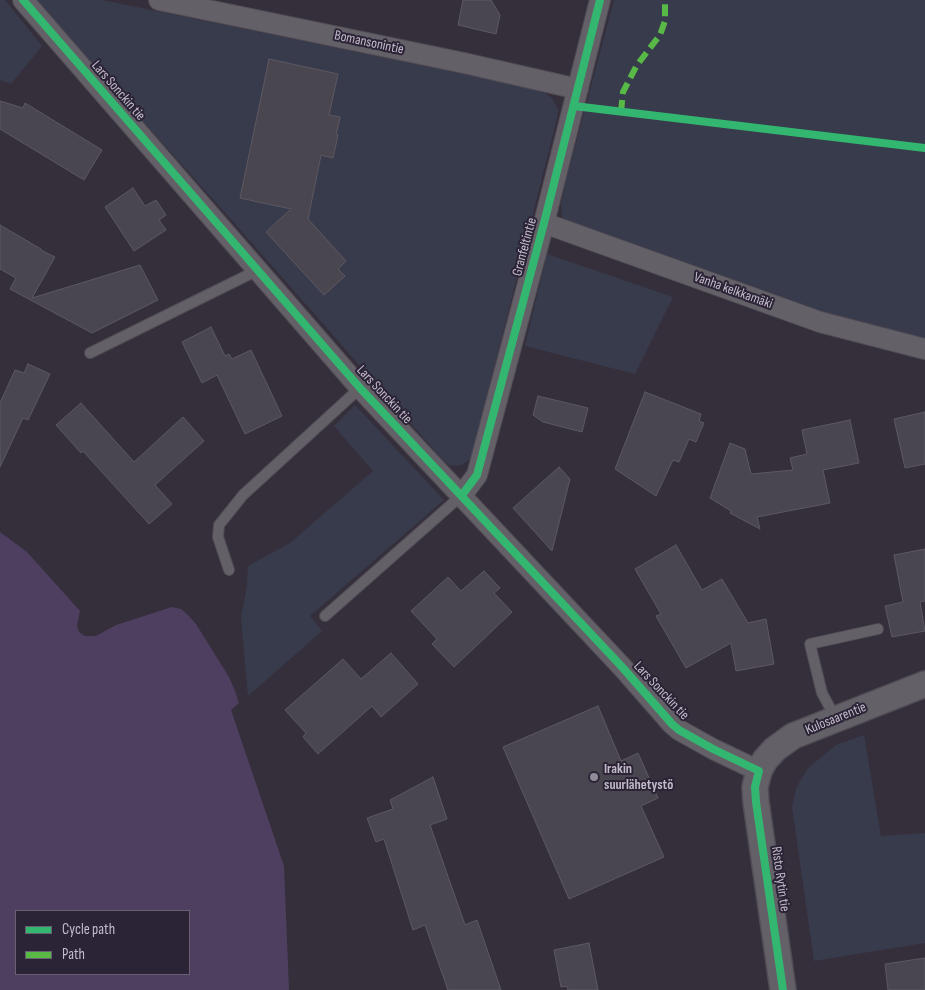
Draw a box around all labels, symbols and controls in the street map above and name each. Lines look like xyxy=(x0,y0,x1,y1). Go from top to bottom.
street label: Bomansonintie xyxy=(333,27,405,59)
street label: Lars Sonckin tie xyxy=(87,58,149,124)
street label: Granfeltintie xyxy=(509,216,541,278)
street label: Vanha kelkkamäki xyxy=(691,269,775,313)
street label: Lars Sonckin tie xyxy=(353,362,415,428)
street label: Lars Sonckin tie xyxy=(630,658,692,724)
street label: Kulosaarentie xyxy=(803,699,869,739)
place label: Irakin suurlähetystö xyxy=(604,761,673,794)
marker: Irakin suurlähetystö xyxy=(588,771,600,783)
street label: Risto Rytin tie xyxy=(767,845,793,913)
legend xyxy=(15,910,190,975)
text: Cycle path xyxy=(62,920,115,939)
text: Path xyxy=(62,945,85,964)

